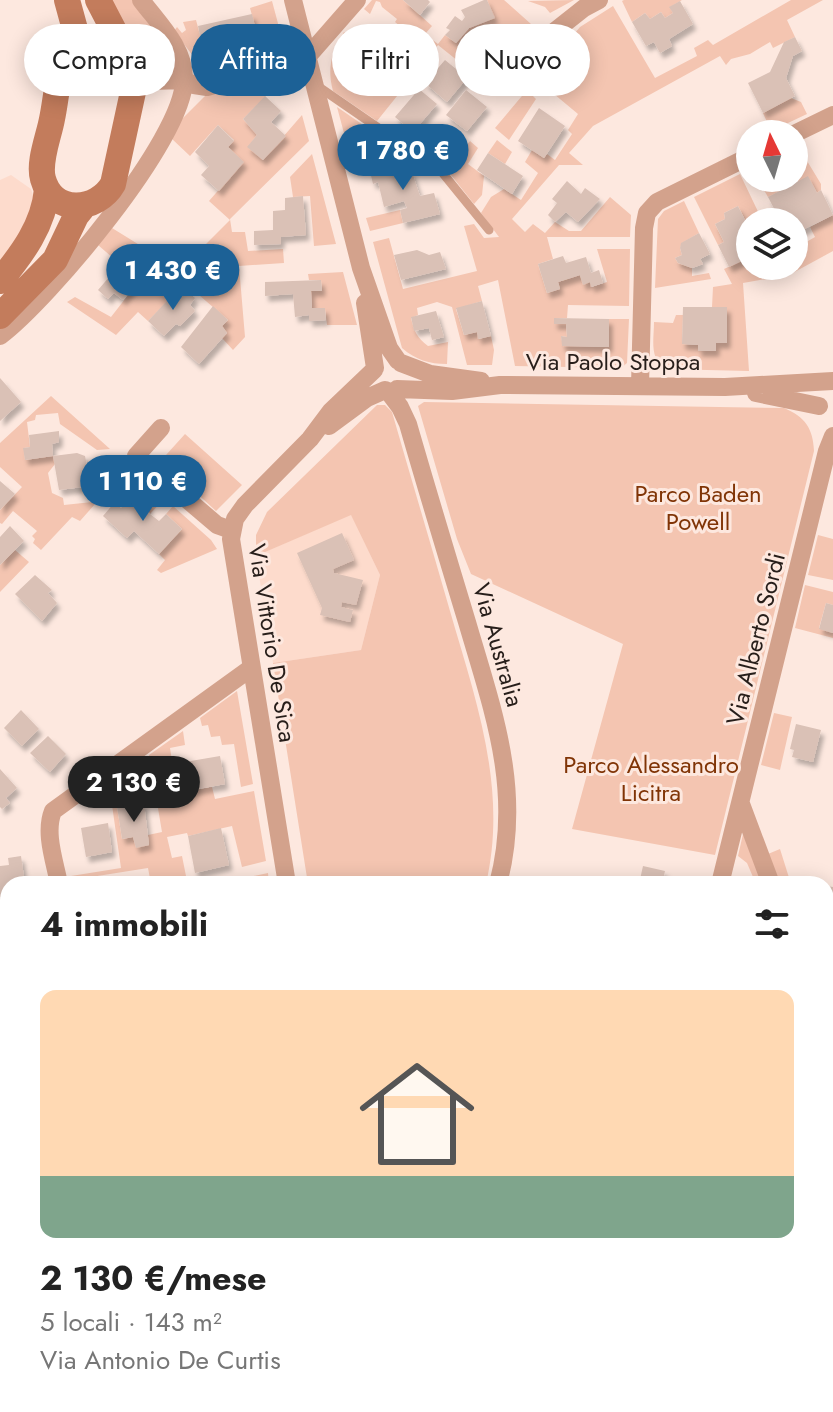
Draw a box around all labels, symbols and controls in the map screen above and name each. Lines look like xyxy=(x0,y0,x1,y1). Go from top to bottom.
chip: Compra xyxy=(24,24,175,96)
chip: Affitta xyxy=(191,24,316,96)
chip: Filtri xyxy=(332,24,439,96)
chip: Nuovo xyxy=(455,24,590,96)
north arrow xyxy=(736,120,808,192)
map controls xyxy=(736,120,808,280)
pin: 1 780 € xyxy=(329,124,477,192)
text: 1 780 € xyxy=(355,131,451,169)
button: layers xyxy=(736,208,808,280)
pin: 1 430 € xyxy=(99,244,247,312)
text: 1 430 € xyxy=(124,251,222,289)
street label: Via Paolo Stoppa xyxy=(526,344,700,379)
pin: 1 110 € xyxy=(69,455,217,523)
text: 1 110 € xyxy=(98,462,188,500)
park label: Parco Baden Powell xyxy=(634,476,762,539)
street label: Via Vittorio De Sica xyxy=(240,541,305,745)
street label: Via Alberto Sordi xyxy=(717,549,794,729)
street label: Via Australia xyxy=(464,579,533,711)
park label: Parco Alessandro Licitra xyxy=(563,747,739,810)
pin: 2 130 € xyxy=(60,756,208,824)
text: 2 130 € xyxy=(86,763,182,801)
text: 4 immobili xyxy=(40,900,208,949)
icon: filters xyxy=(750,902,794,946)
icon: home xyxy=(345,1042,489,1186)
text: 2 130 €/mese xyxy=(40,1254,267,1303)
text: 5 locali · 143 m² xyxy=(40,1303,222,1341)
text: Via Antonio De Curtis xyxy=(40,1341,281,1379)

